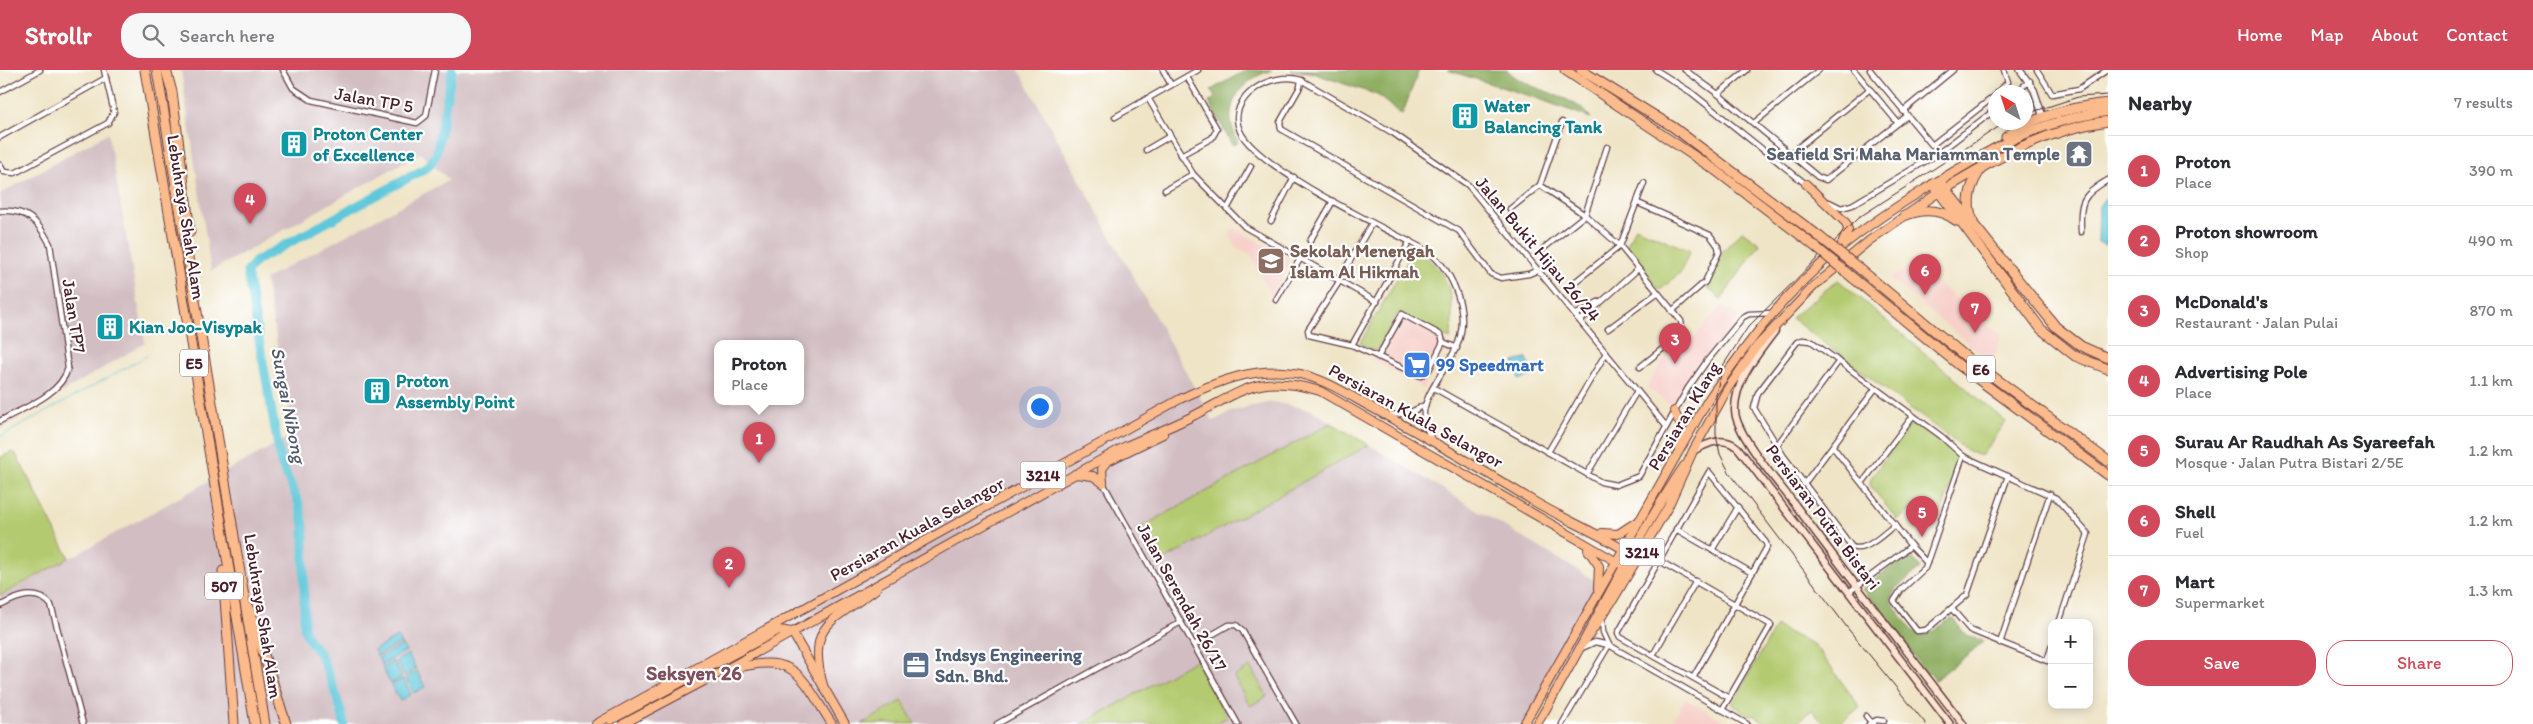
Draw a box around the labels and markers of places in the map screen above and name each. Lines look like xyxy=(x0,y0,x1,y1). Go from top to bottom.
place label: Water Balancing Tank xyxy=(1484,95,1603,138)
building icon: Water Balancing Tank xyxy=(1450,101,1480,131)
place label: Proton Center of Excellence xyxy=(313,123,424,166)
building icon: Proton Center of Excellence xyxy=(279,129,309,159)
temple icon: Seafield Sri Maha Mariamman Temple xyxy=(2064,139,2094,169)
place label: Seafield Sri Maha Mariamman Temple xyxy=(1767,143,2060,165)
pin: 4 xyxy=(234,183,266,224)
place label: Sekolah Menengah Islam Al Hikmah xyxy=(1290,240,1435,283)
school or university icon: Sekolah Menengah Islam Al Hikmah xyxy=(1256,246,1286,276)
pin: 6 xyxy=(1909,254,1941,295)
pin: 7 xyxy=(1959,292,1991,333)
building icon: Kian Joo-Visypak xyxy=(95,312,125,342)
place label: Kian Joo-Visypak xyxy=(129,316,263,338)
pin: 3 xyxy=(1659,323,1691,364)
supermarket icon: 99 Speedmart xyxy=(1402,350,1432,380)
place label: 99 Speedmart xyxy=(1436,354,1544,376)
place label: Proton Assembly Point xyxy=(395,370,515,413)
building icon: Proton Assembly Point xyxy=(362,376,392,406)
pin: 1 xyxy=(743,422,775,463)
pin: 5 xyxy=(1906,496,1938,537)
pin: 2 xyxy=(713,547,745,588)
place label: Indsys Engineering Sdn. Bhd. xyxy=(935,644,1083,687)
office icon: Indsys Engineering Sdn. Bhd. xyxy=(901,650,931,680)

